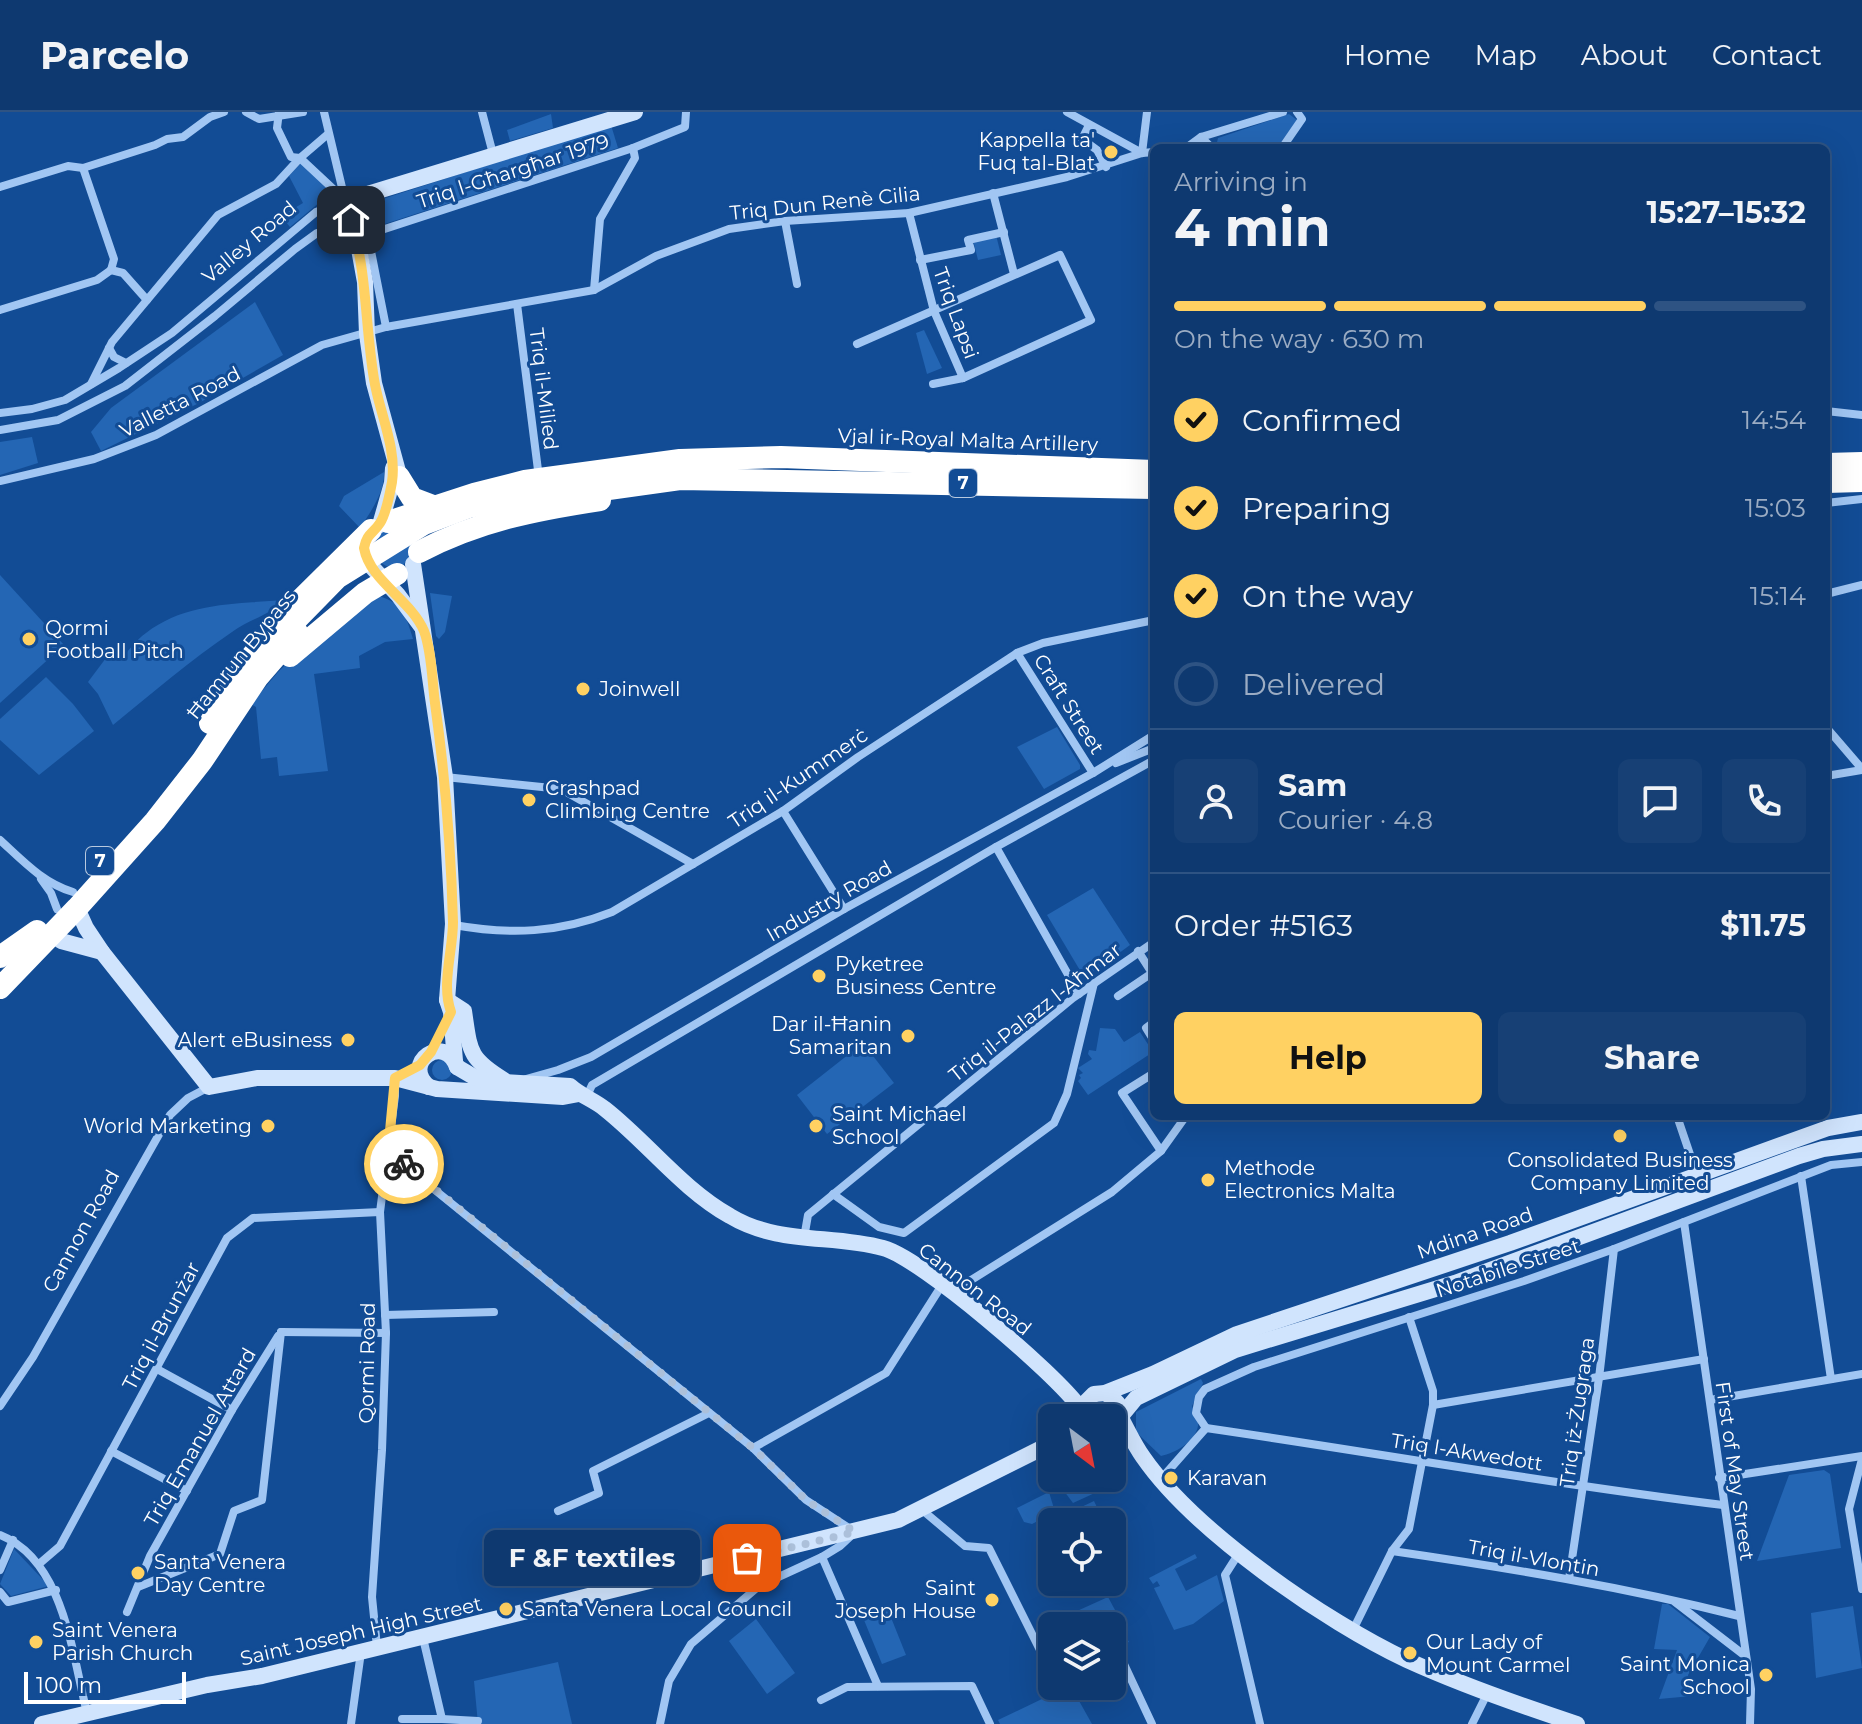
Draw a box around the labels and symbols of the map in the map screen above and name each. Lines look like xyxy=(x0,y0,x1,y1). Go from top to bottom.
place label: Kappella ta' Fuq tal-Blat xyxy=(978,128,1095,175)
street label: Triq l-Għargħar 1979 xyxy=(414,129,612,213)
marker: Kappella ta' Fuq tal-Blat xyxy=(1102,143,1120,161)
street label: Triq Dun Renè Cilia xyxy=(729,181,921,225)
pin xyxy=(317,186,385,254)
street label: Valley Road xyxy=(197,196,301,288)
street label: Triq Lapsi xyxy=(928,264,984,362)
street label: Triq il-Milied xyxy=(525,327,563,451)
street label: Valletta Road xyxy=(116,361,244,443)
street label: Vjal ir-Royal Malta Artillery xyxy=(837,423,1099,457)
road number: 7 xyxy=(949,469,977,497)
street label: Ħamrun Bypass xyxy=(181,584,301,724)
place label: Qormi Football Pitch xyxy=(45,616,184,663)
marker: Qormi Football Pitch xyxy=(20,630,38,648)
street label: Craft Street xyxy=(1029,649,1109,759)
place label: Joinwell xyxy=(598,677,680,701)
marker: Joinwell xyxy=(574,680,592,698)
street label: Triq il-Kummerċ xyxy=(724,723,872,833)
place label: Crashpad Climbing Centre xyxy=(545,776,710,823)
marker: Crashpad Climbing Centre xyxy=(520,791,538,809)
road number: 7 xyxy=(86,847,114,875)
street label: Industry Road xyxy=(762,855,896,947)
street label: Triq il-Palazz l-Aħmar xyxy=(944,937,1126,1087)
place label: Pyketree Business Centre xyxy=(835,952,996,999)
marker: Pyketree Business Centre xyxy=(810,967,828,985)
place label: Dar il-Ħanin Samaritan xyxy=(771,1012,892,1059)
marker: Dar il-Ħanin Samaritan xyxy=(899,1027,917,1045)
place label: Alert eBusiness xyxy=(178,1028,332,1052)
marker: Alert eBusiness xyxy=(339,1031,357,1049)
place label: Saint Michael School xyxy=(832,1102,967,1149)
place label: World Marketing xyxy=(83,1114,252,1138)
marker: World Marketing xyxy=(259,1117,277,1135)
marker: Saint Michael School xyxy=(807,1117,825,1135)
courier xyxy=(364,1124,444,1204)
marker: Consolidated Business Company Limited xyxy=(1611,1127,1629,1145)
place label: Consolidated Business Company Limited xyxy=(1507,1148,1733,1195)
place label: Methode Electronics Malta xyxy=(1224,1156,1395,1203)
street label: Cannon Road xyxy=(37,1166,125,1296)
marker: Methode Electronics Malta xyxy=(1199,1171,1217,1189)
street label: Mdina Road xyxy=(1414,1202,1536,1264)
street label: Notabile Street xyxy=(1433,1233,1583,1303)
street label: Cannon Road xyxy=(914,1238,1036,1340)
street label: Triq il-Brunżar xyxy=(117,1258,205,1394)
street label: Qormi Road xyxy=(354,1302,380,1424)
street label: Triq iż-Żugraga xyxy=(1555,1336,1599,1488)
street label: Triq Emanuel Attard xyxy=(139,1343,261,1531)
street label: First of May Street xyxy=(1711,1380,1759,1562)
north arrow xyxy=(1038,1404,1126,1492)
street label: Triq l-Akwedott xyxy=(1389,1428,1545,1476)
place label: Karavan xyxy=(1187,1466,1267,1490)
marker: Karavan xyxy=(1162,1469,1180,1487)
pin xyxy=(713,1524,781,1592)
callout: F &F textiles xyxy=(483,1530,699,1586)
street label: Triq il-Vlontin xyxy=(1466,1535,1602,1581)
place label: Santa Venera Day Centre xyxy=(154,1550,286,1597)
marker: Santa Venera Day Centre xyxy=(129,1564,147,1582)
place label: Saint Joseph House xyxy=(834,1576,976,1623)
street label: Saint Joseph High Street xyxy=(238,1591,484,1671)
marker: Saint Joseph House xyxy=(983,1591,1001,1609)
place label: Santa Venera Local Council xyxy=(522,1597,792,1621)
marker: Santa Venera Local Council xyxy=(497,1600,515,1618)
place label: Saint Venera Parish Church xyxy=(52,1618,193,1665)
place label: Our Lady of Mount Carmel xyxy=(1426,1630,1570,1677)
marker: Saint Venera Parish Church xyxy=(27,1633,45,1651)
marker: Our Lady of Mount Carmel xyxy=(1401,1644,1419,1662)
place label: Saint Monica School xyxy=(1620,1652,1750,1699)
marker: Saint Monica School xyxy=(1757,1666,1775,1684)
scale bar xyxy=(24,1668,186,1704)

